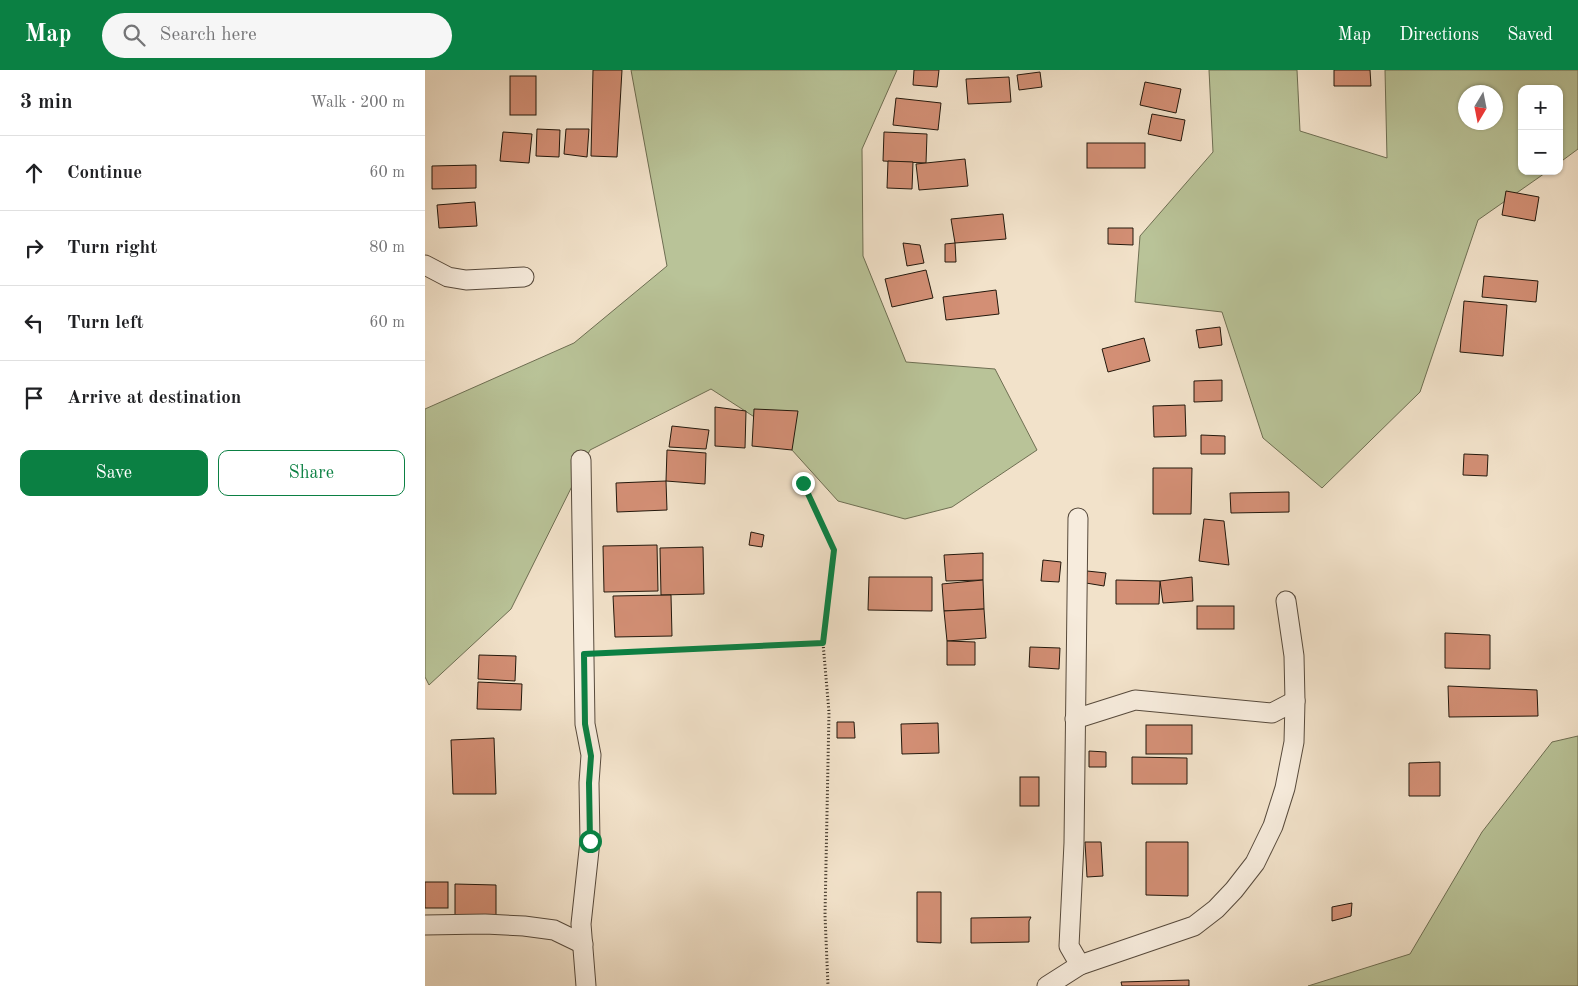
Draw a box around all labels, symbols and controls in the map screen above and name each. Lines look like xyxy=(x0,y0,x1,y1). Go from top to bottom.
search box xyxy=(102,13,452,58)
icon: search xyxy=(120,21,148,49)
text: Map xyxy=(25,23,72,47)
text: Search here xyxy=(160,26,257,45)
text: Map xyxy=(1338,26,1371,44)
text: Directions xyxy=(1399,26,1479,44)
text: Saved xyxy=(1507,26,1553,44)
north arrow xyxy=(1458,85,1503,130)
map controls xyxy=(1518,85,1563,175)
button: + xyxy=(1518,85,1563,130)
text: 3 min xyxy=(20,92,73,113)
text: Walk · 200 m xyxy=(310,95,405,111)
button: − xyxy=(1518,130,1563,175)
icon: ahead xyxy=(20,159,48,187)
text: Continue xyxy=(67,164,142,183)
text: 60 m xyxy=(369,165,405,181)
icon: right xyxy=(20,234,48,262)
text: Turn right xyxy=(67,239,157,258)
text: 80 m xyxy=(369,240,405,256)
icon: left xyxy=(20,309,48,337)
text: Turn left xyxy=(67,314,144,333)
text: 60 m xyxy=(369,315,405,331)
icon: arrive xyxy=(20,384,48,412)
text: Arrive at destination xyxy=(67,389,241,408)
button: Save xyxy=(20,450,208,496)
button: Share xyxy=(218,450,405,496)
route end xyxy=(792,472,815,495)
route start xyxy=(579,830,602,853)

